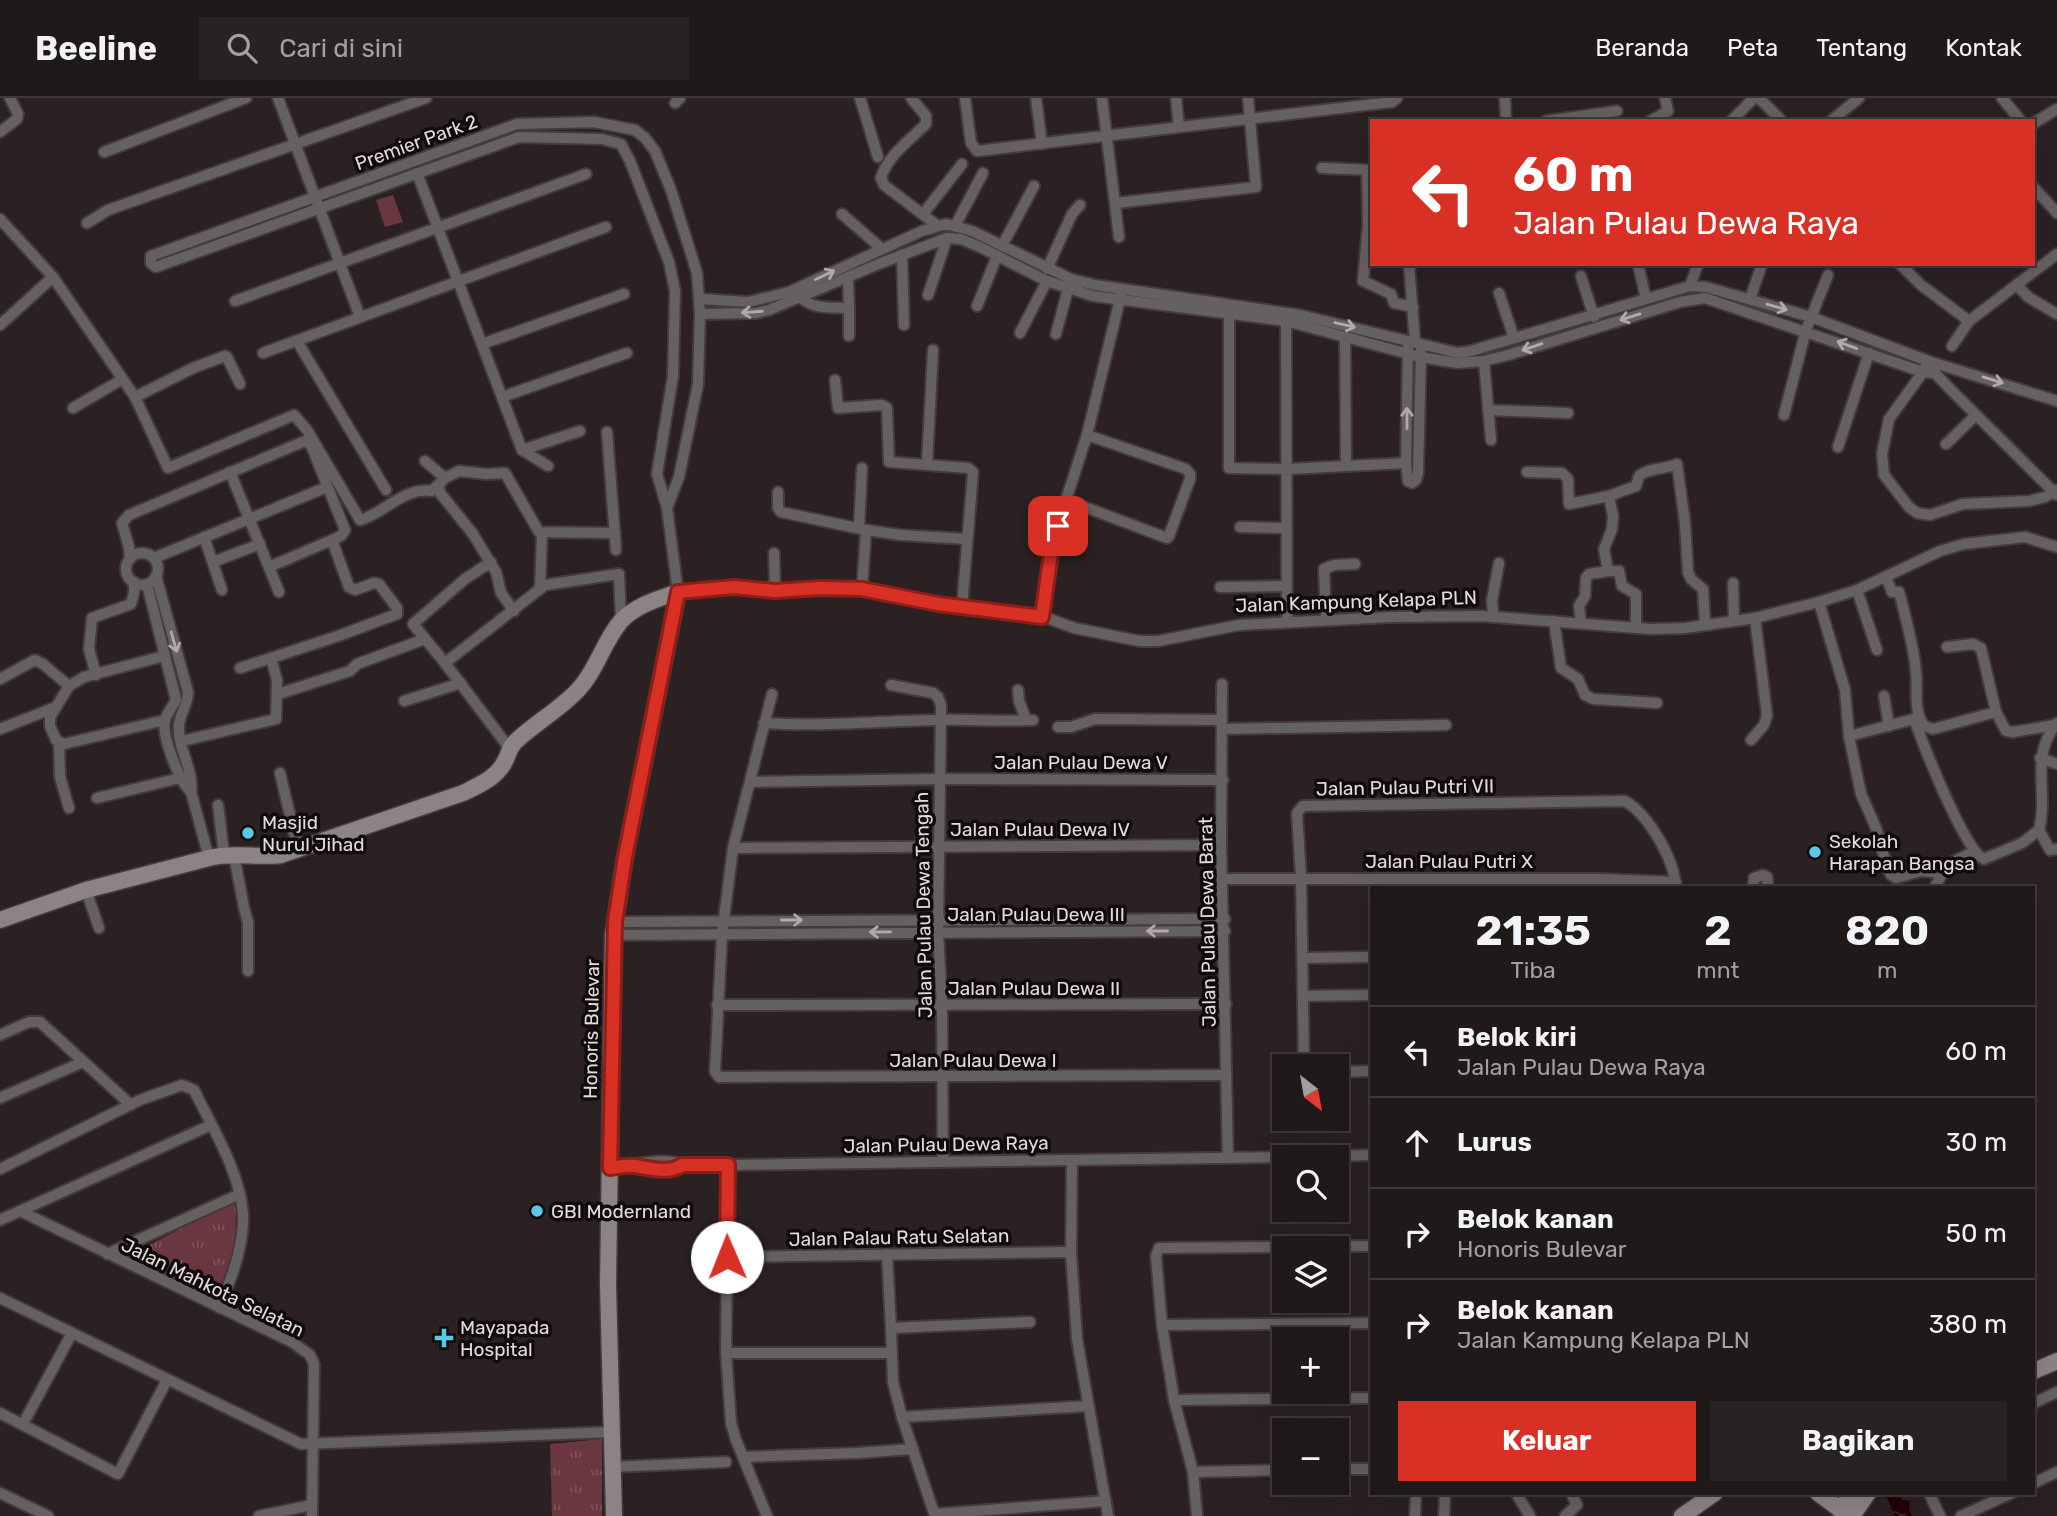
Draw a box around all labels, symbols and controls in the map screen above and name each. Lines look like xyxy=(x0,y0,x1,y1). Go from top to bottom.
search box xyxy=(199,17,689,80)
text: Beeline xyxy=(35,29,157,68)
icon: search xyxy=(223,29,261,67)
text: Cari di sini xyxy=(279,33,403,64)
text: Beranda xyxy=(1595,34,1689,62)
text: Peta xyxy=(1727,34,1778,62)
text: Tentang xyxy=(1816,34,1907,62)
text: Kontak xyxy=(1945,34,2022,62)
street label: Premier Park 2 xyxy=(352,110,481,175)
text: 60 m xyxy=(1513,145,1634,203)
icon: left xyxy=(1398,147,1489,238)
text: Jalan Pulau Dewa Raya xyxy=(1513,204,1859,242)
one-way arrow xyxy=(814,268,835,281)
one-way arrow xyxy=(1766,302,1788,315)
one-way arrow xyxy=(741,306,764,319)
one-way arrow xyxy=(1619,311,1641,324)
one-way arrow xyxy=(1333,319,1356,332)
one-way arrow xyxy=(1836,338,1858,350)
one-way arrow xyxy=(1521,342,1543,354)
one-way arrow xyxy=(1981,375,2003,388)
one-way arrow xyxy=(1400,406,1414,429)
pin xyxy=(1028,496,1088,556)
icon: arrive xyxy=(1039,507,1077,545)
street label: Jalan Kampung Kelapa PLN xyxy=(1235,586,1477,617)
one-way arrow xyxy=(169,631,182,653)
street label: Jalan Pulau Dewa V xyxy=(994,751,1168,774)
street label: Jalan Pulau Putri VII xyxy=(1316,774,1494,801)
street label: Jalan Pulau Dewa Tengah xyxy=(910,792,937,1018)
place label: Masjid Nurul Jihad xyxy=(262,811,365,856)
street label: Jalan Pulau Dewa Barat xyxy=(1194,816,1221,1027)
street label: Jalan Pulau Dewa IV xyxy=(950,818,1130,841)
marker: Masjid Nurul Jihad xyxy=(240,825,256,841)
place label: Sekolah Harapan Bangsa xyxy=(1829,830,1975,875)
marker: Sekolah Harapan Bangsa xyxy=(1807,844,1823,860)
street label: Jalan Pulau Putri X xyxy=(1365,850,1533,873)
street label: Jalan Pulau Dewa III xyxy=(947,903,1125,926)
text: 21:35 xyxy=(1476,906,1591,956)
text: 2 xyxy=(1704,906,1732,956)
text: 820 xyxy=(1845,906,1929,956)
one-way arrow xyxy=(780,913,803,927)
one-way arrow xyxy=(1145,924,1168,938)
one-way arrow xyxy=(869,925,892,939)
text: Tiba xyxy=(1511,956,1556,984)
text: mnt xyxy=(1696,956,1740,984)
text: m xyxy=(1877,956,1897,984)
street label: Honoris Bulevar xyxy=(579,958,604,1099)
street label: Jalan Pulau Dewa II xyxy=(948,977,1120,1000)
text: Belok kiri xyxy=(1457,1022,1577,1053)
icon: left xyxy=(1398,1033,1436,1071)
text: 60 m xyxy=(1945,1036,2007,1067)
street label: Jalan Pulau Dewa I xyxy=(889,1049,1057,1072)
text: Jalan Pulau Dewa Raya xyxy=(1457,1053,1706,1081)
north arrow xyxy=(1272,1054,1349,1130)
map controls xyxy=(1272,1054,1349,1495)
icon: ahead xyxy=(1398,1124,1436,1162)
text: Lurus xyxy=(1457,1127,1532,1158)
text: 30 m xyxy=(1945,1127,2007,1158)
street label: Jalan Pulau Dewa Raya xyxy=(843,1131,1049,1158)
button: search xyxy=(1272,1145,1349,1222)
place label: GBI Modernland xyxy=(551,1200,691,1223)
marker: GBI Modernland xyxy=(529,1203,545,1219)
text: Belok kanan xyxy=(1457,1204,1614,1235)
icon: right xyxy=(1398,1215,1436,1253)
text: 50 m xyxy=(1946,1218,2007,1249)
position arrow xyxy=(690,1220,764,1294)
street label: Jalan Palau Ratu Selatan xyxy=(788,1224,1010,1251)
street label: Jalan Mahkota Selatan xyxy=(118,1233,308,1342)
text: Honoris Bulevar xyxy=(1457,1235,1626,1263)
button: layers xyxy=(1272,1236,1349,1313)
text: Belok kanan xyxy=(1457,1295,1614,1326)
icon: right xyxy=(1398,1306,1436,1344)
text: 380 m xyxy=(1929,1309,2007,1340)
place label: Mayapada Hospital xyxy=(460,1316,550,1361)
text: Jalan Kampung Kelapa PLN xyxy=(1457,1326,1750,1354)
button: + xyxy=(1272,1327,1349,1404)
marker: Mayapada Hospital xyxy=(434,1328,454,1348)
button: Keluar xyxy=(1398,1401,1696,1481)
button: Bagikan xyxy=(1710,1401,2007,1481)
button: − xyxy=(1272,1418,1349,1495)

